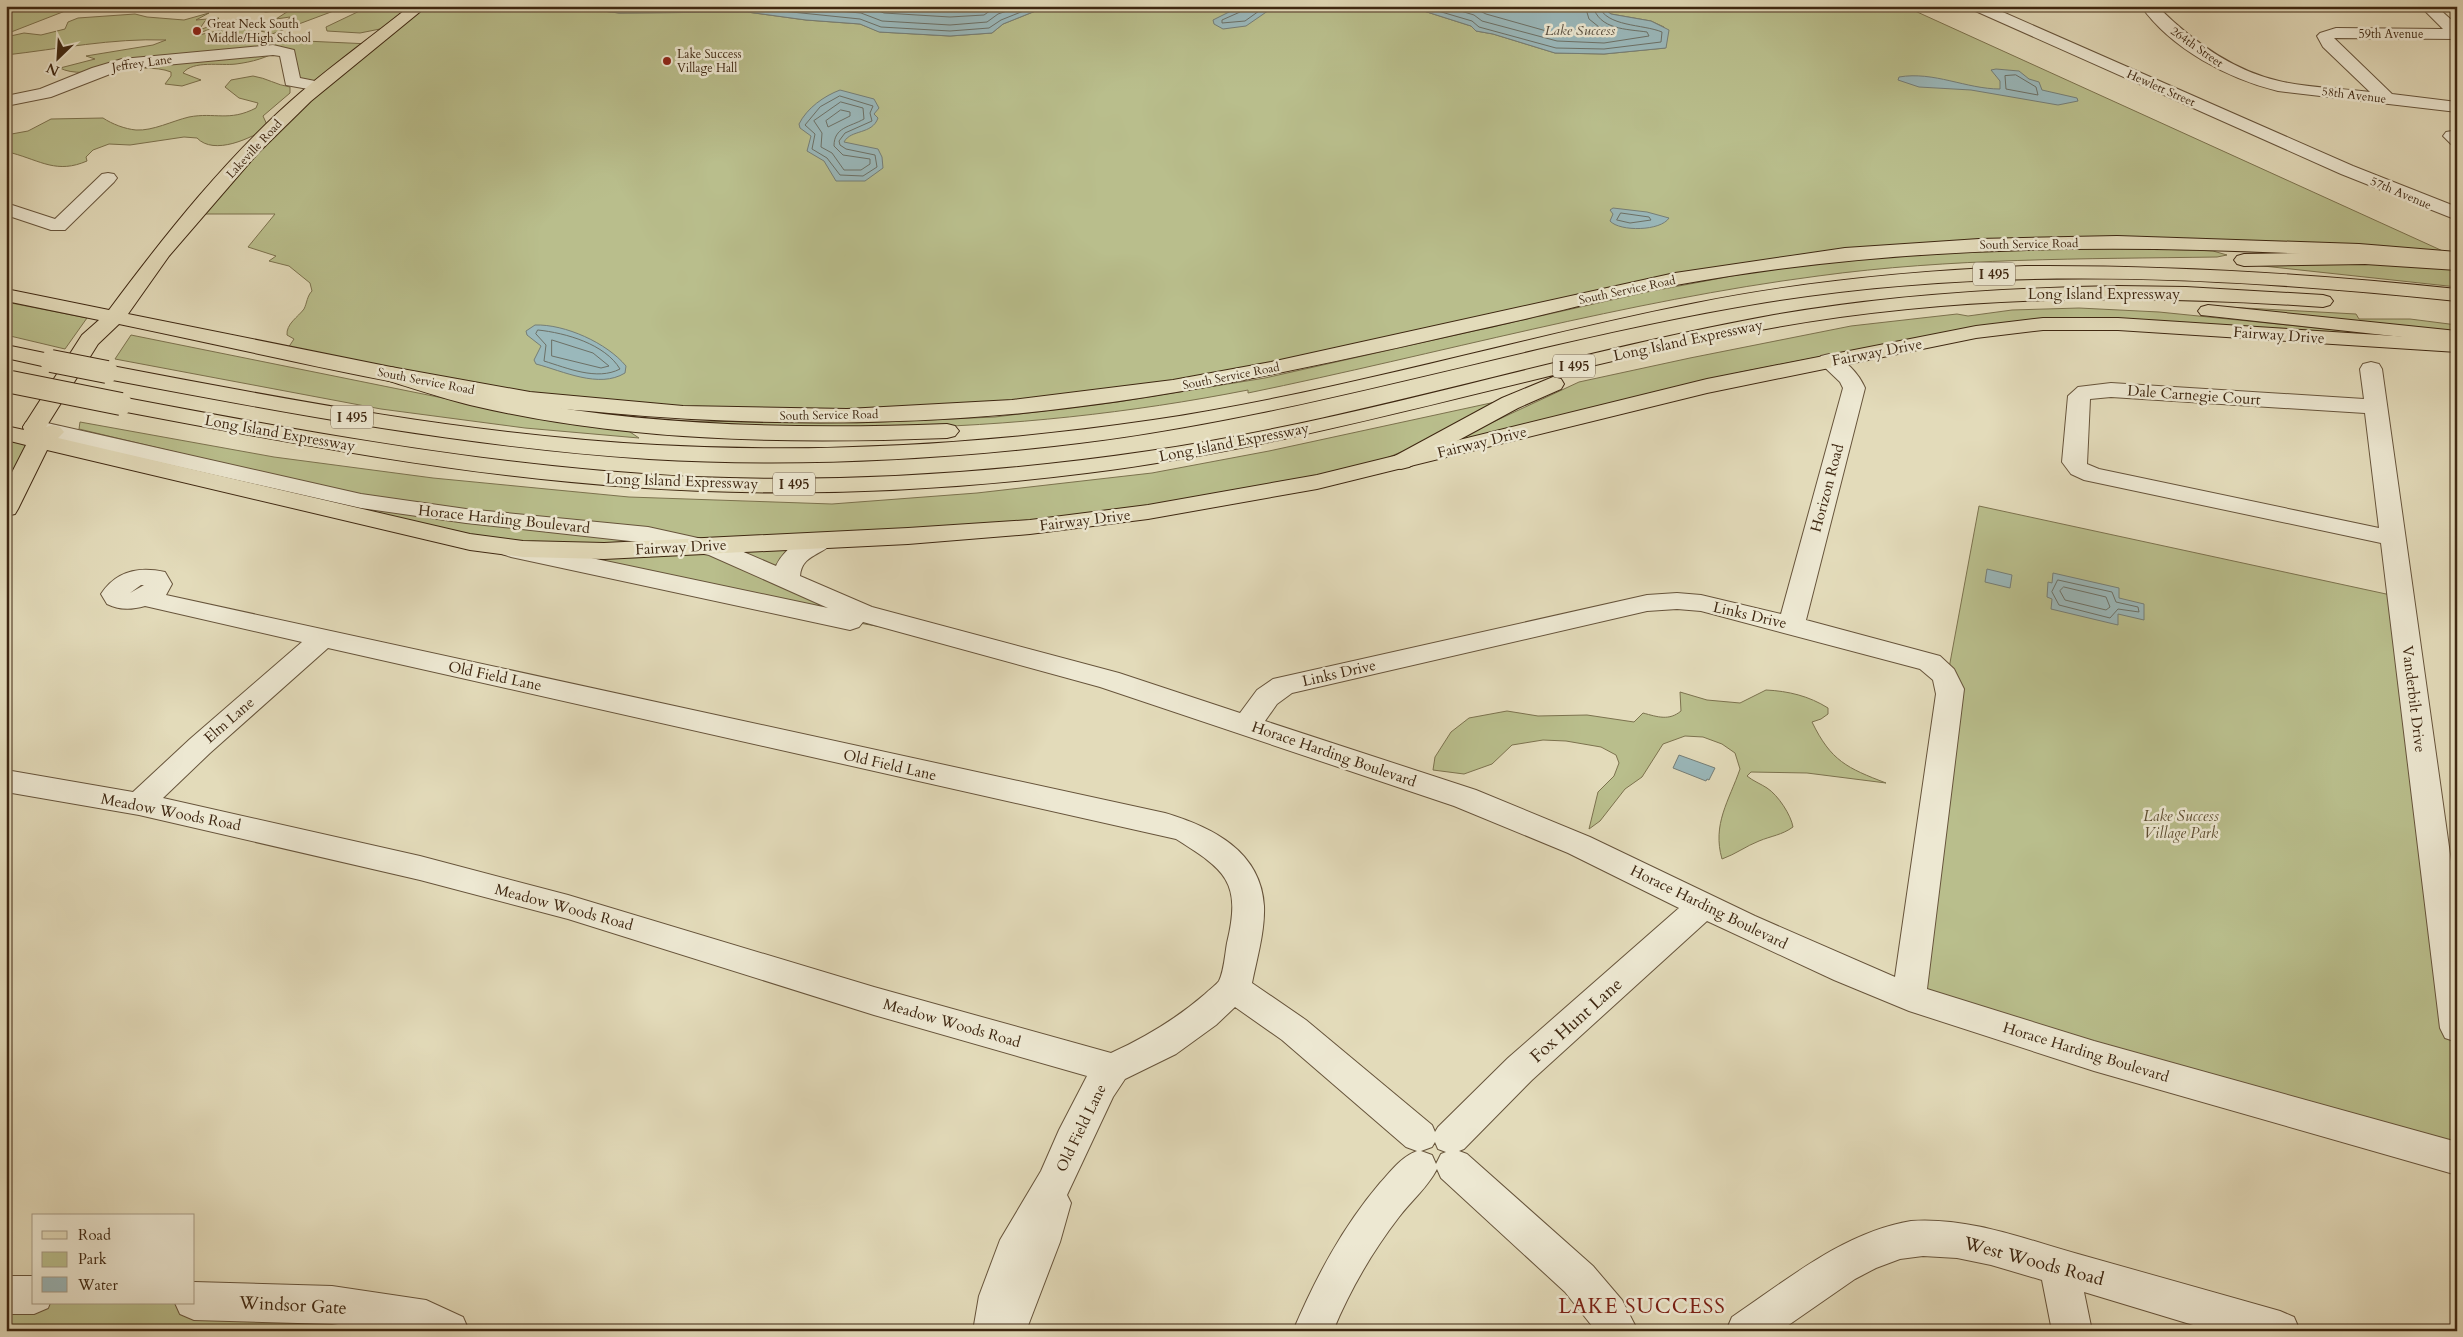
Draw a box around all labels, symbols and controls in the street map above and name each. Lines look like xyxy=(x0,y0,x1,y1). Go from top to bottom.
place label: Great Neck South Middle/High School xyxy=(207,16,311,46)
water label: Lake Success xyxy=(1545,21,1615,40)
street label: 264th Street xyxy=(2167,23,2227,71)
marker: Great Neck South Middle/High School xyxy=(191,25,203,37)
street label: 59th Avenue xyxy=(2359,26,2423,42)
north arrow xyxy=(32,32,82,82)
place label: Lake Success Village Hall xyxy=(677,46,742,76)
street label: Jeffrey Lane xyxy=(109,51,173,75)
marker: Lake Success Village Hall xyxy=(661,55,673,67)
text: N xyxy=(43,58,62,81)
street label: Hewlett Street xyxy=(2124,66,2198,110)
street label: 58th Avenue xyxy=(2321,83,2387,107)
street label: Lakeville Road xyxy=(223,116,286,182)
street label: 57th Avenue xyxy=(2368,173,2434,213)
street label: South Service Road xyxy=(1980,235,2079,253)
road number: I 495 xyxy=(1973,262,2015,286)
street label: South Service Road xyxy=(1577,272,1677,308)
street label: Long Island Expressway xyxy=(2028,284,2180,304)
street label: Long Island Expressway xyxy=(1611,314,1765,366)
street label: Fairway Drive xyxy=(2233,322,2325,348)
street label: Fairway Drive xyxy=(1830,333,1924,371)
road number: I 495 xyxy=(1553,354,1595,378)
street label: South Service Road xyxy=(1181,359,1281,393)
street label: South Service Road xyxy=(376,364,476,398)
street label: Dale Carnegie Court xyxy=(2127,380,2262,410)
road number: I 495 xyxy=(331,406,373,428)
street label: South Service Road xyxy=(780,406,879,424)
street label: Long Island Expressway xyxy=(203,410,357,456)
street label: Long Island Expressway xyxy=(1157,418,1311,466)
street label: Fairway Drive xyxy=(1435,421,1529,463)
street label: Horizon Road xyxy=(1806,442,1848,534)
street label: Long Island Expressway xyxy=(605,468,759,494)
road number: I 495 xyxy=(773,472,815,496)
street label: Horace Harding Boulevard xyxy=(417,500,591,538)
street label: Fairway Drive xyxy=(1038,504,1132,535)
street label: Fairway Drive xyxy=(635,535,727,559)
street label: Links Drive xyxy=(1711,597,1789,633)
street label: Vanderbilt Drive xyxy=(2398,644,2430,754)
street label: Links Drive xyxy=(1300,655,1378,691)
street label: Old Field Lane xyxy=(446,656,544,696)
street label: Elm Lane xyxy=(200,692,259,747)
street label: Horace Harding Boulevard xyxy=(1249,716,1419,792)
street label: Old Field Lane xyxy=(841,745,939,785)
street label: Meadow Woods Road xyxy=(99,789,243,835)
park label: Lake Success Village Park xyxy=(2143,806,2219,843)
street label: Horace Harding Boulevard xyxy=(1627,860,1791,954)
street label: Meadow Woods Road xyxy=(493,879,635,935)
street label: Fox Hunt Lane xyxy=(1525,972,1628,1069)
street label: Meadow Woods Road xyxy=(881,994,1023,1052)
street label: Horace Harding Boulevard xyxy=(2001,1017,2171,1087)
street label: Old Field Lane xyxy=(1051,1081,1111,1175)
legend xyxy=(32,1214,195,1304)
text: Road xyxy=(78,1225,111,1245)
street label: West Woods Road xyxy=(1960,1231,2107,1292)
text: Park xyxy=(78,1249,107,1269)
text: Water xyxy=(77,1275,119,1295)
street label: Windsor Gate xyxy=(237,1290,347,1321)
district label: LAKE SUCCESS xyxy=(1558,1292,1726,1321)

